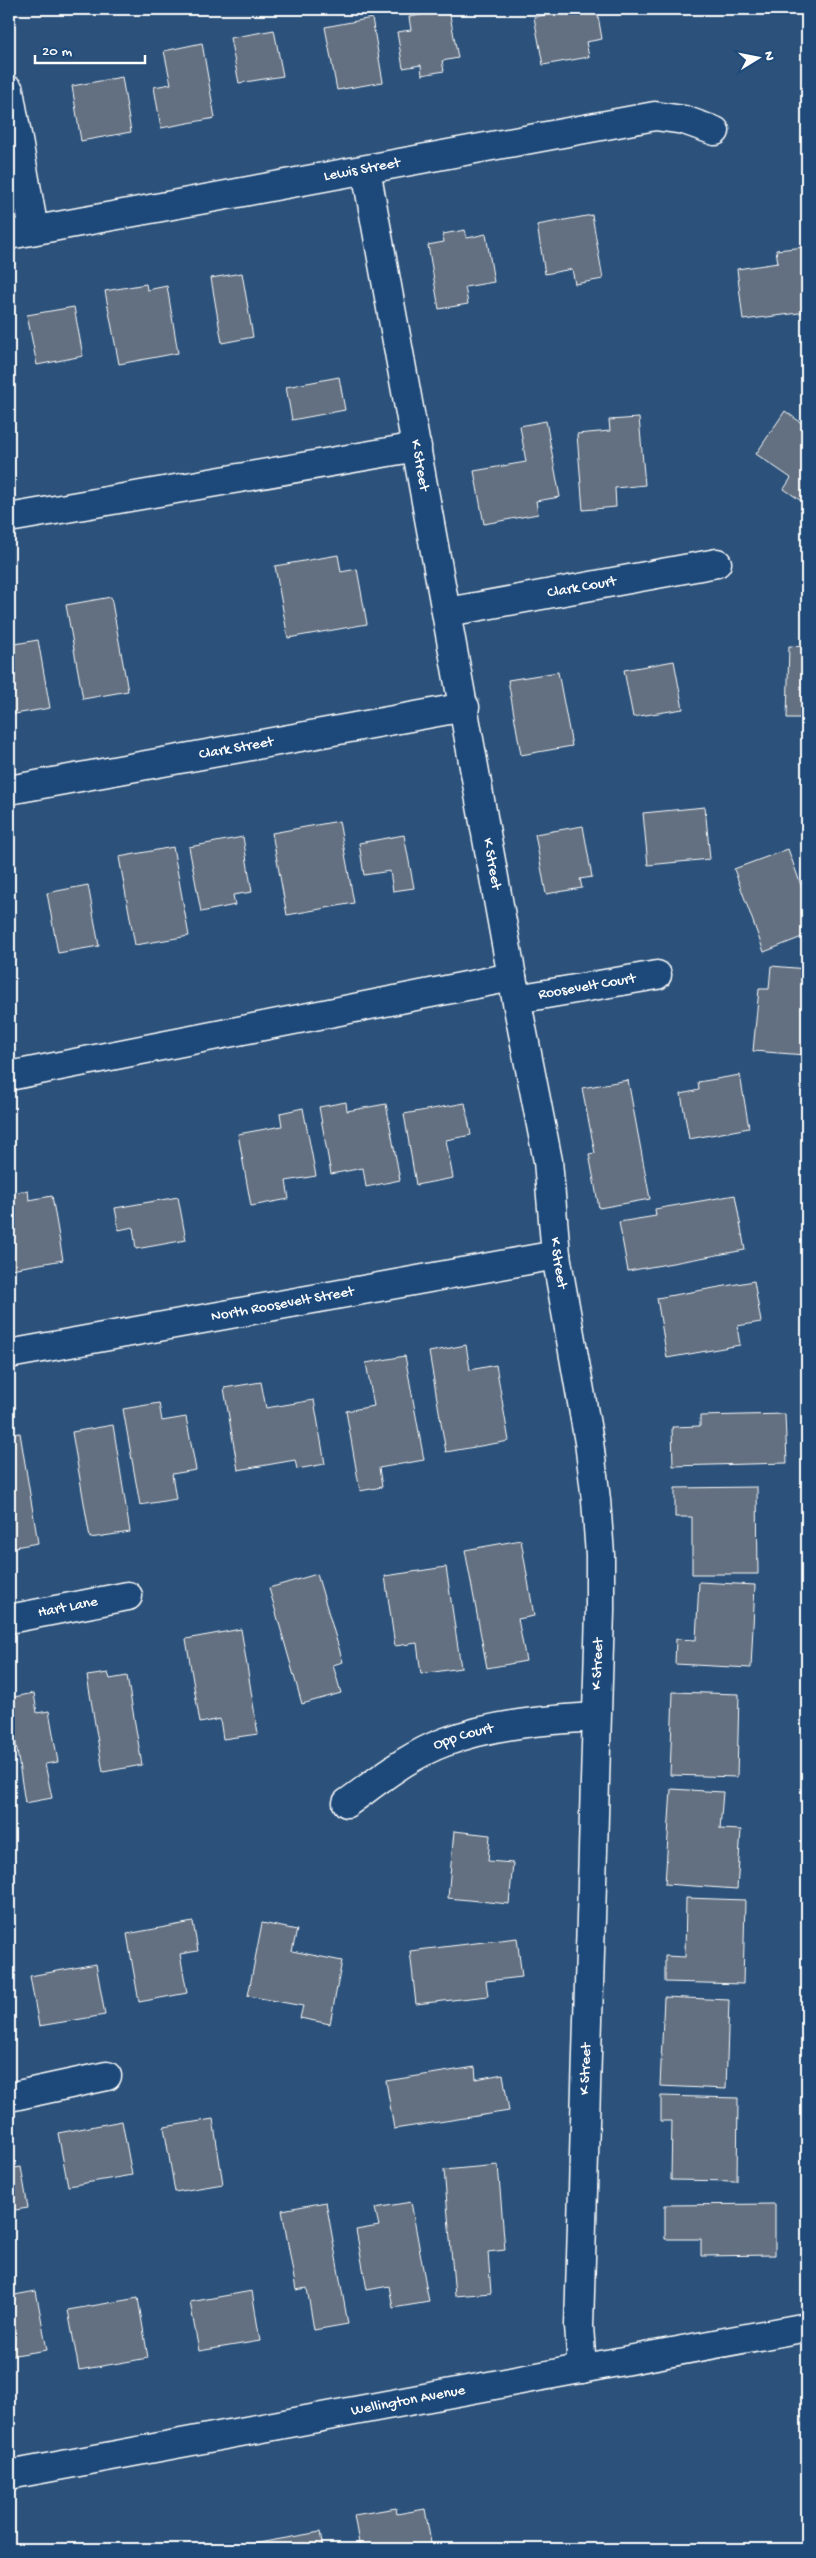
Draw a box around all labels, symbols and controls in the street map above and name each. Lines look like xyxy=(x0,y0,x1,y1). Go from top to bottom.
scale bar xyxy=(35,32,145,64)
north arrow xyxy=(734,32,784,82)
text: 20 m xyxy=(42,43,72,61)
text: N xyxy=(759,50,778,62)
street label: Lewis Street xyxy=(322,154,404,186)
street label: K Street xyxy=(406,438,433,494)
street label: Clark Court xyxy=(546,572,620,603)
street label: Clark Street xyxy=(198,733,277,764)
street label: K Street xyxy=(478,837,505,893)
street label: Roosevelt Court xyxy=(537,969,639,1004)
street label: K Street xyxy=(546,1236,571,1292)
street label: North Roosevelt Street xyxy=(210,1282,357,1326)
street label: Hart Lane xyxy=(36,1593,100,1622)
street label: K Street xyxy=(588,1636,608,1690)
street label: Opp Court xyxy=(431,1719,497,1755)
street label: K Street xyxy=(576,2041,596,2095)
street label: Wellington Avenue xyxy=(350,2382,467,2420)

